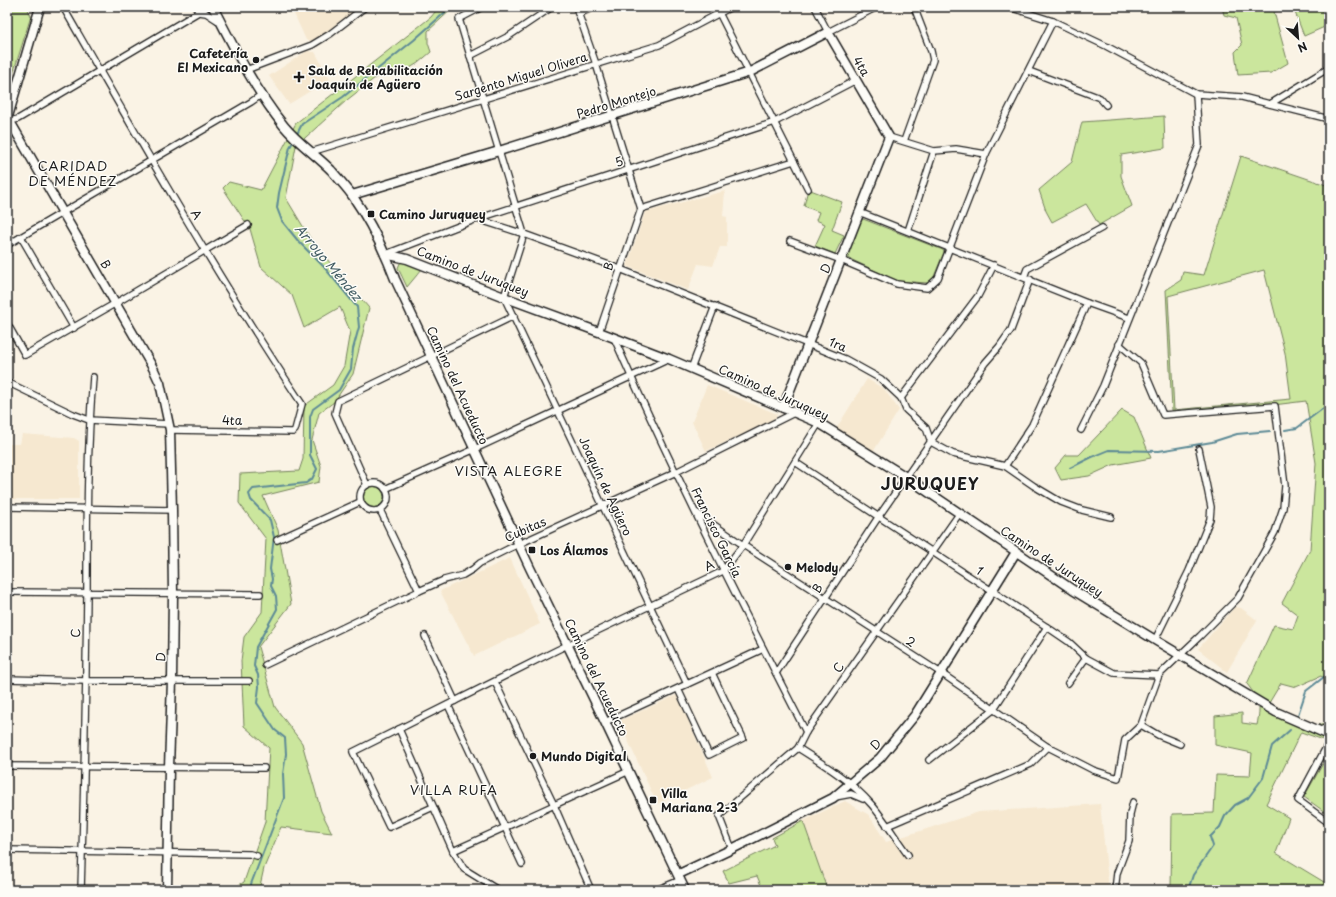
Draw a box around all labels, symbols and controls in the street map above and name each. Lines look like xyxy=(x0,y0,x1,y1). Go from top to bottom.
north arrow xyxy=(1278,18,1318,58)
text: N xyxy=(1295,38,1310,57)
place label: Cafetería El Mexicano xyxy=(177,44,249,76)
street label: Sargento Miguel Olivera xyxy=(452,47,590,105)
street label: 4ta xyxy=(849,53,875,80)
marker: Cafetería El Mexicano xyxy=(251,55,261,65)
place label: Sala de Rehabilitación Joaquín de Agüero xyxy=(308,61,443,93)
marker: Sala de Rehabilitación Joaquín de Agüero xyxy=(293,71,305,83)
street label: Pedro Montejo xyxy=(574,81,658,123)
street label: 5 xyxy=(613,151,625,171)
district label: CARIDAD DE MÉNDEZ xyxy=(28,156,118,190)
street label: A xyxy=(187,205,207,223)
place label: Camino Juruquey xyxy=(379,205,486,223)
marker: Camino Juruquey xyxy=(366,209,376,219)
water label: Arroyo Méndez xyxy=(291,220,368,306)
street label: Camino de Juruquey xyxy=(414,241,532,301)
street label: B xyxy=(96,256,116,272)
street label: B xyxy=(598,259,618,273)
street label: D xyxy=(815,260,835,276)
street label: Camino del Acueducto xyxy=(423,323,494,448)
street label: 1ra xyxy=(826,332,850,356)
street label: Camino de Juruquey xyxy=(716,360,832,424)
street label: 4ta xyxy=(222,411,243,429)
street label: Joaquín de Agüero xyxy=(575,433,637,539)
district label: VISTA ALEGRE xyxy=(455,461,563,480)
district label: JURUQUEY xyxy=(881,471,979,495)
street label: Francisco García xyxy=(687,484,747,581)
street label: Cubitas xyxy=(501,512,549,546)
street label: Camino de Juruquey xyxy=(997,521,1107,601)
place label: Los Álamos xyxy=(540,541,608,559)
marker: Los Álamos xyxy=(527,545,537,555)
street label: A xyxy=(701,555,717,575)
place label: Melody xyxy=(796,558,839,576)
street label: 1 xyxy=(973,561,987,579)
marker: Melody xyxy=(783,562,793,572)
street label: B xyxy=(807,580,827,596)
street label: Camino del Acueducto xyxy=(561,615,633,739)
street label: C xyxy=(66,628,84,638)
street label: 2 xyxy=(903,631,919,651)
street label: D xyxy=(151,652,169,662)
street label: C xyxy=(828,658,848,676)
street label: D xyxy=(865,735,885,753)
place label: Mundo Digital xyxy=(541,747,627,765)
marker: Mundo Digital xyxy=(528,751,538,761)
district label: VILLA RUFA xyxy=(410,780,498,799)
place label: Villa Mariana 2-3 xyxy=(661,784,738,816)
marker: Villa Mariana 2-3 xyxy=(648,795,658,805)

